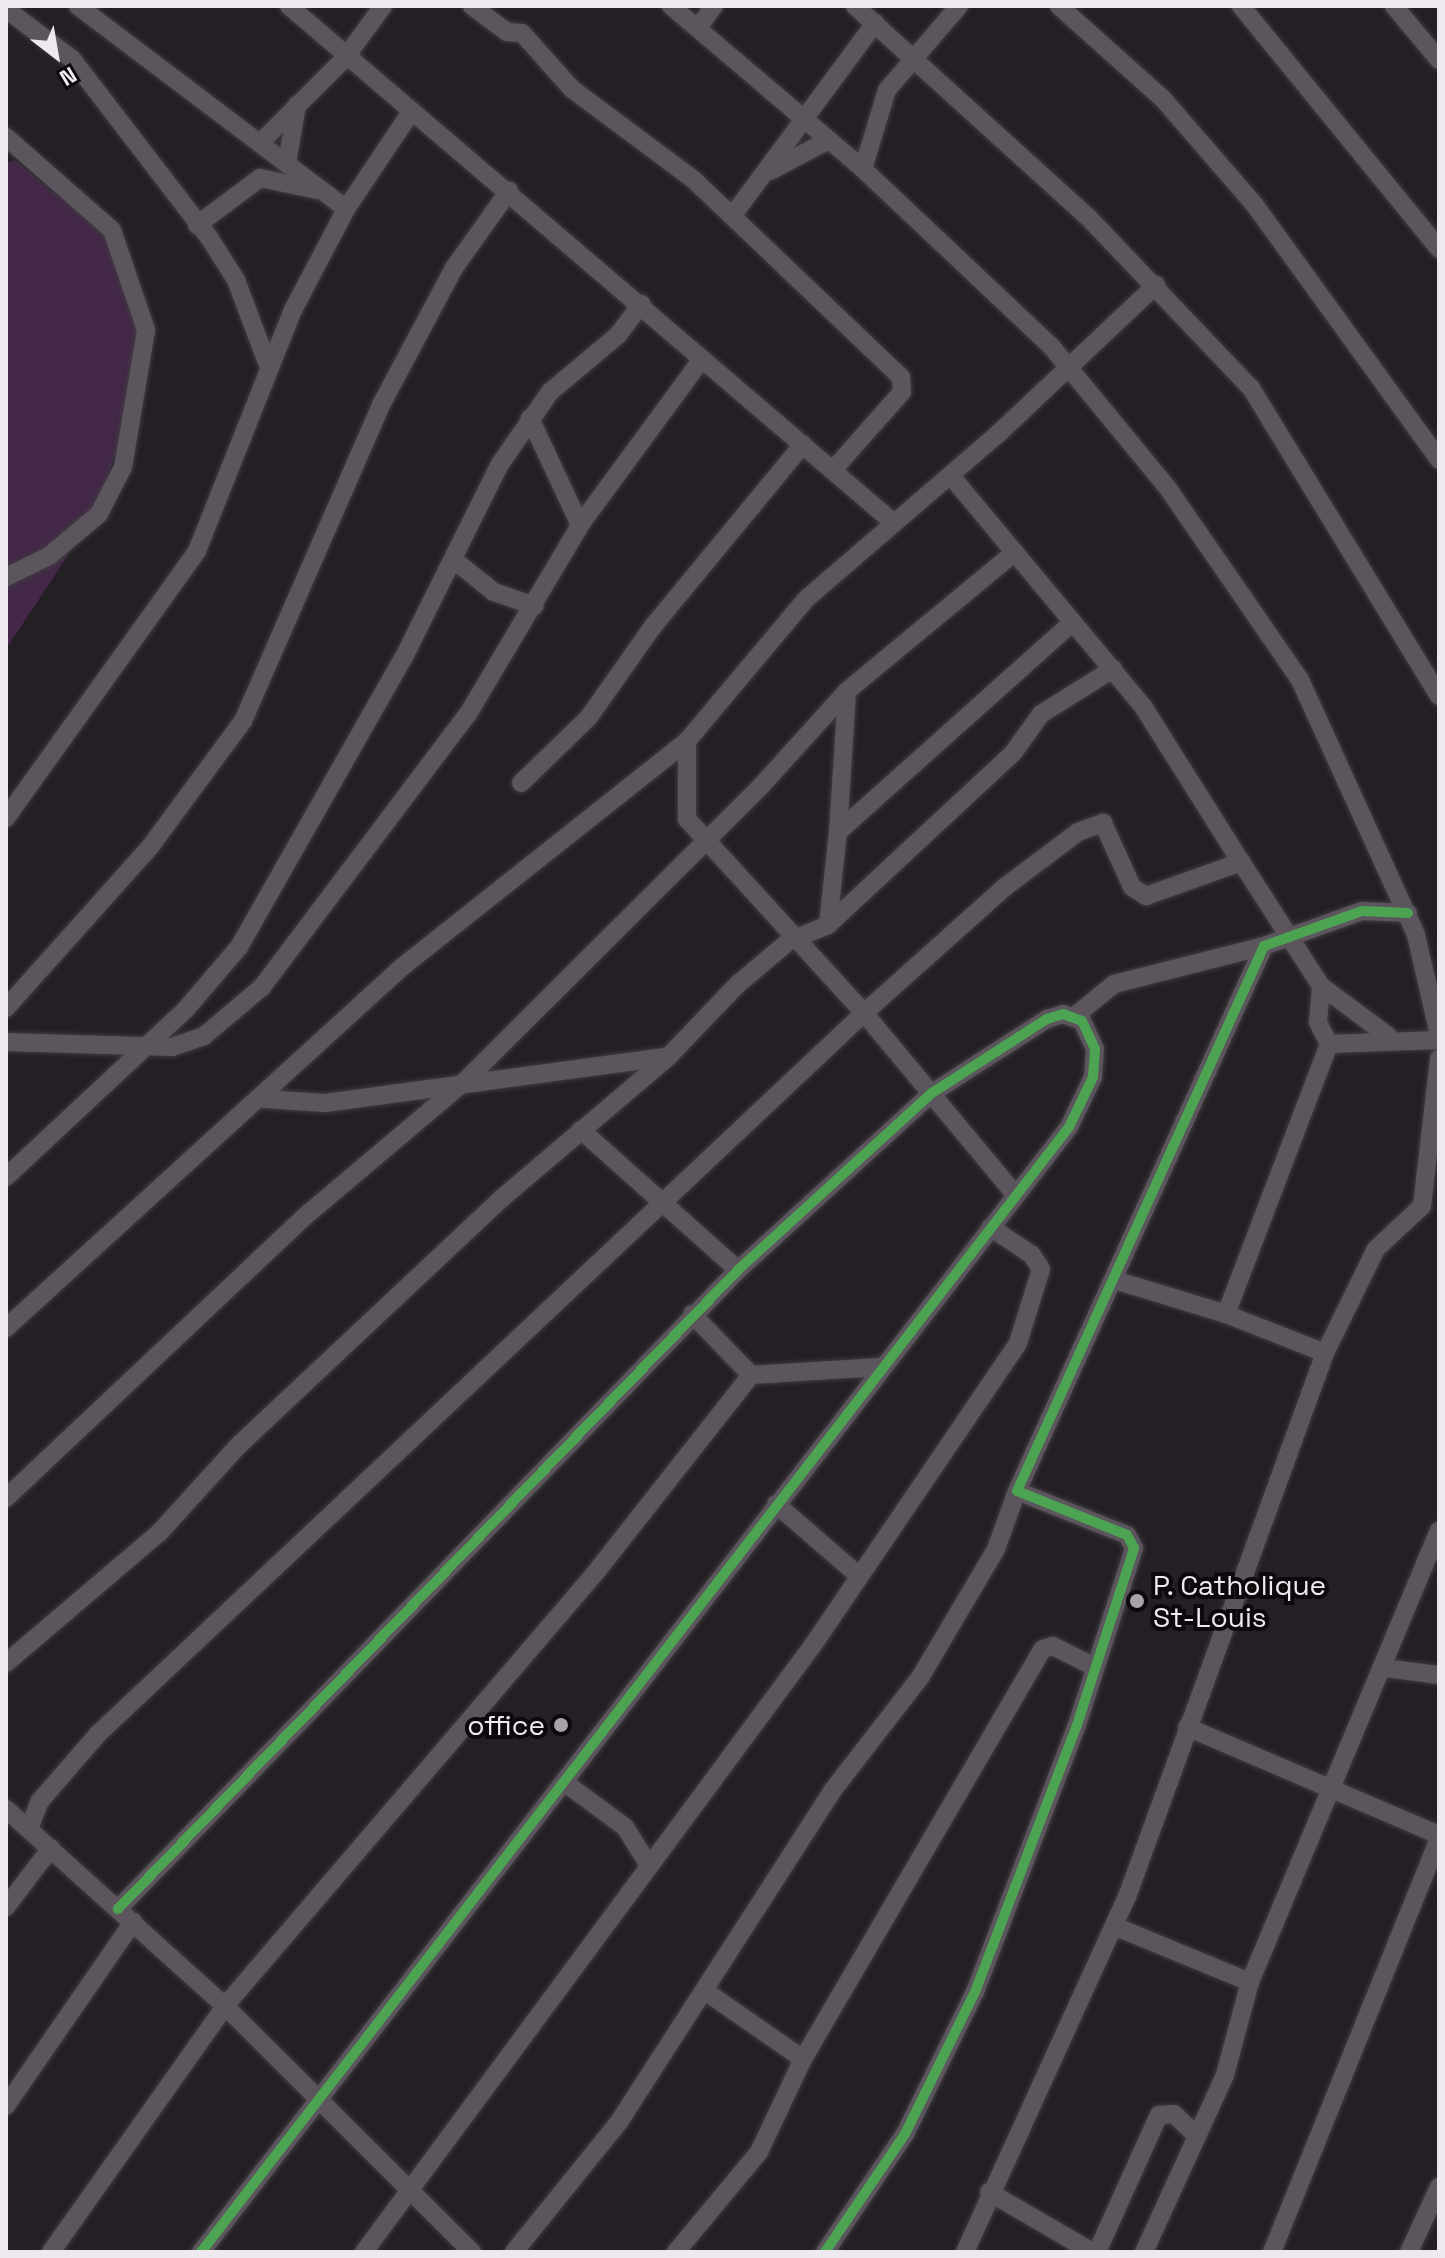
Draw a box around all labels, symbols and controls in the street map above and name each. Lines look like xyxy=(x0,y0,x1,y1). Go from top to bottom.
north arrow xyxy=(16,16,96,96)
text: N xyxy=(55,61,82,92)
place label: P. Catholique St-Louis xyxy=(1153,1568,1327,1634)
marker: P. Catholique St-Louis xyxy=(1128,1592,1146,1610)
place label: office xyxy=(467,1708,545,1742)
marker: office xyxy=(552,1716,570,1734)

